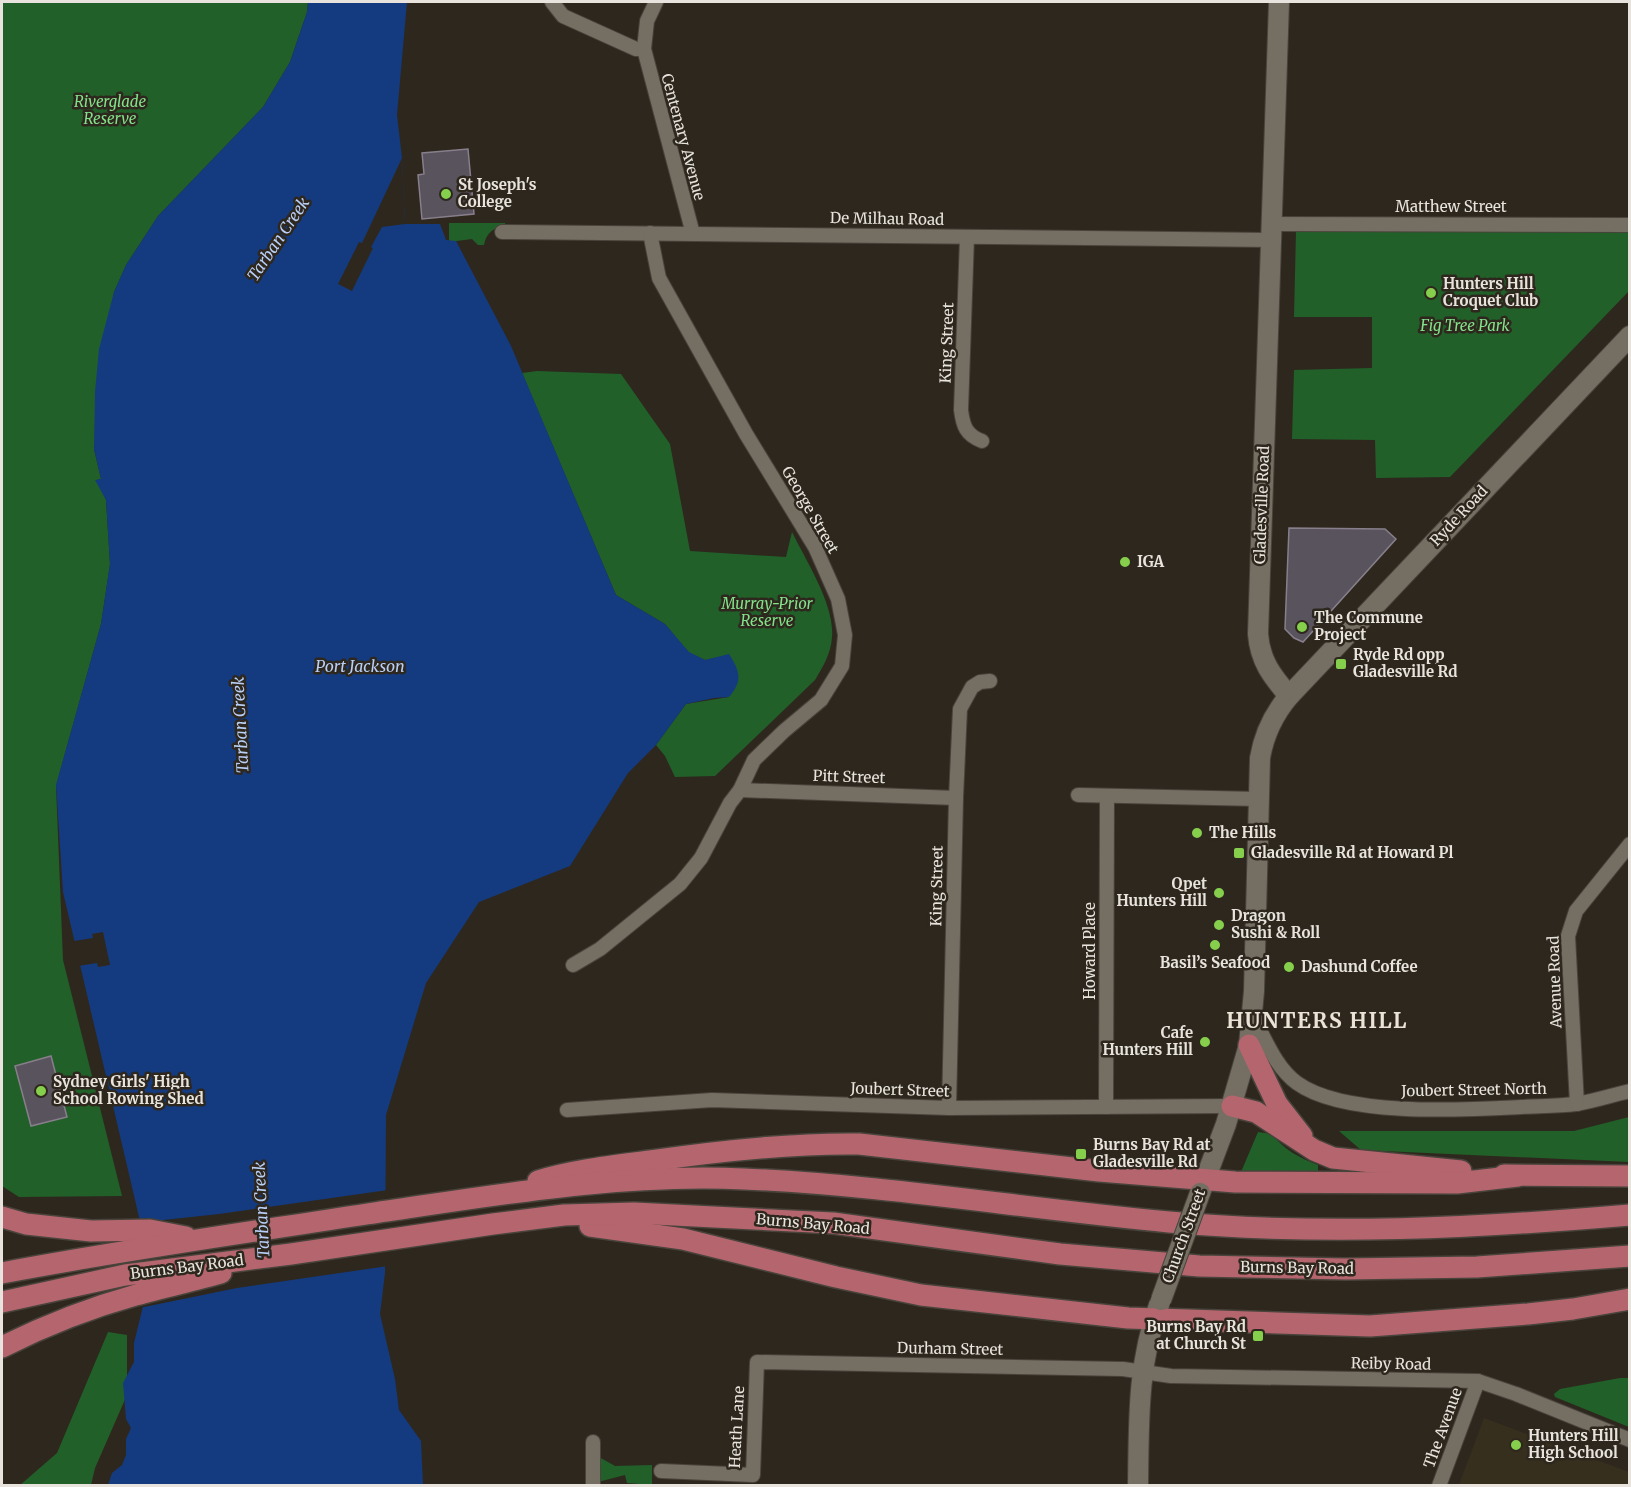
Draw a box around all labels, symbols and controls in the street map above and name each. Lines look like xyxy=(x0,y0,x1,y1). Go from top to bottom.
street label: Centenary Avenue xyxy=(657,71,710,202)
park label: Riverglade Reserve xyxy=(74,92,146,128)
place label: St Joseph's College xyxy=(458,175,537,211)
marker: St Joseph's College xyxy=(439,187,453,201)
water label: Tarban Creek xyxy=(243,193,313,285)
street label: Matthew Street xyxy=(1395,197,1507,216)
street label: De Milhau Road xyxy=(830,208,944,229)
place label: Hunters Hill Croquet Club xyxy=(1443,274,1538,310)
marker: Hunters Hill Croquet Club xyxy=(1424,286,1438,300)
street label: King Street xyxy=(936,302,957,384)
park label: Fig Tree Park xyxy=(1419,316,1511,335)
street label: Gladesville Road xyxy=(1250,445,1273,565)
street label: George Street xyxy=(778,463,843,557)
street label: Ryde Road xyxy=(1426,482,1491,550)
place label: IGA xyxy=(1137,552,1165,571)
marker: IGA xyxy=(1118,555,1132,569)
park label: Murray-Prior Reserve xyxy=(720,594,813,630)
place label: The Commune Project xyxy=(1314,608,1423,644)
marker: The Commune Project xyxy=(1295,620,1309,634)
place label: Ryde Rd opp Gladesville Rd xyxy=(1353,645,1458,681)
water label: Port Jackson xyxy=(315,656,405,676)
marker: Ryde Rd opp Gladesville Rd xyxy=(1334,657,1348,671)
water label: Tarban Creek xyxy=(227,676,253,774)
street label: Pitt Street xyxy=(812,766,886,787)
place label: The Hills xyxy=(1209,823,1277,842)
marker: The Hills xyxy=(1190,826,1204,840)
place label: Gladesville Rd at Howard Pl xyxy=(1251,843,1453,862)
street label: King Street xyxy=(926,845,947,927)
marker: Gladesville Rd at Howard Pl xyxy=(1232,846,1246,860)
place label: Qpet Hunters Hill xyxy=(1116,874,1207,910)
marker: Qpet Hunters Hill xyxy=(1212,886,1226,900)
street label: Howard Place xyxy=(1080,902,1099,1000)
place label: Dragon Sushi & Roll xyxy=(1231,906,1320,942)
marker: Dragon Sushi & Roll xyxy=(1212,918,1226,932)
street label: Avenue Road xyxy=(1543,935,1566,1030)
marker: Basil’s Seafood xyxy=(1208,938,1222,952)
place label: Basil’s Seafood xyxy=(1160,953,1270,972)
place label: Dashund Coffee xyxy=(1301,957,1418,976)
marker: Dashund Coffee xyxy=(1282,960,1296,974)
district label: HUNTERS HILL xyxy=(1226,1007,1408,1034)
place label: Cafe Hunters Hill xyxy=(1102,1023,1193,1059)
marker: Cafe Hunters Hill xyxy=(1198,1035,1212,1049)
place label: Sydney Girls' High School Rowing Shed xyxy=(53,1072,204,1108)
street label: Joubert Street xyxy=(849,1078,950,1101)
street label: Joubert Street North xyxy=(1400,1079,1547,1100)
marker: Sydney Girls' High School Rowing Shed xyxy=(34,1084,48,1098)
place label: Burns Bay Rd at Gladesville Rd xyxy=(1093,1135,1211,1171)
marker: Burns Bay Rd at Gladesville Rd xyxy=(1074,1147,1088,1161)
water label: Tarban Creek xyxy=(248,1161,274,1259)
street label: Church Street xyxy=(1158,1186,1209,1285)
street label: Burns Bay Road xyxy=(755,1209,871,1238)
street label: Burns Bay Road xyxy=(129,1250,245,1283)
street label: Burns Bay Road xyxy=(1240,1257,1354,1278)
place label: Burns Bay Rd at Church St xyxy=(1146,1317,1246,1353)
marker: Burns Bay Rd at Church St xyxy=(1251,1329,1265,1343)
street label: Durham Street xyxy=(897,1338,1004,1359)
street label: Reiby Road xyxy=(1351,1353,1431,1374)
street label: Heath Lane xyxy=(725,1385,748,1469)
street label: The Avenue xyxy=(1419,1385,1466,1471)
place label: Hunters Hill High School xyxy=(1528,1426,1619,1462)
marker: Hunters Hill High School xyxy=(1509,1438,1523,1452)

